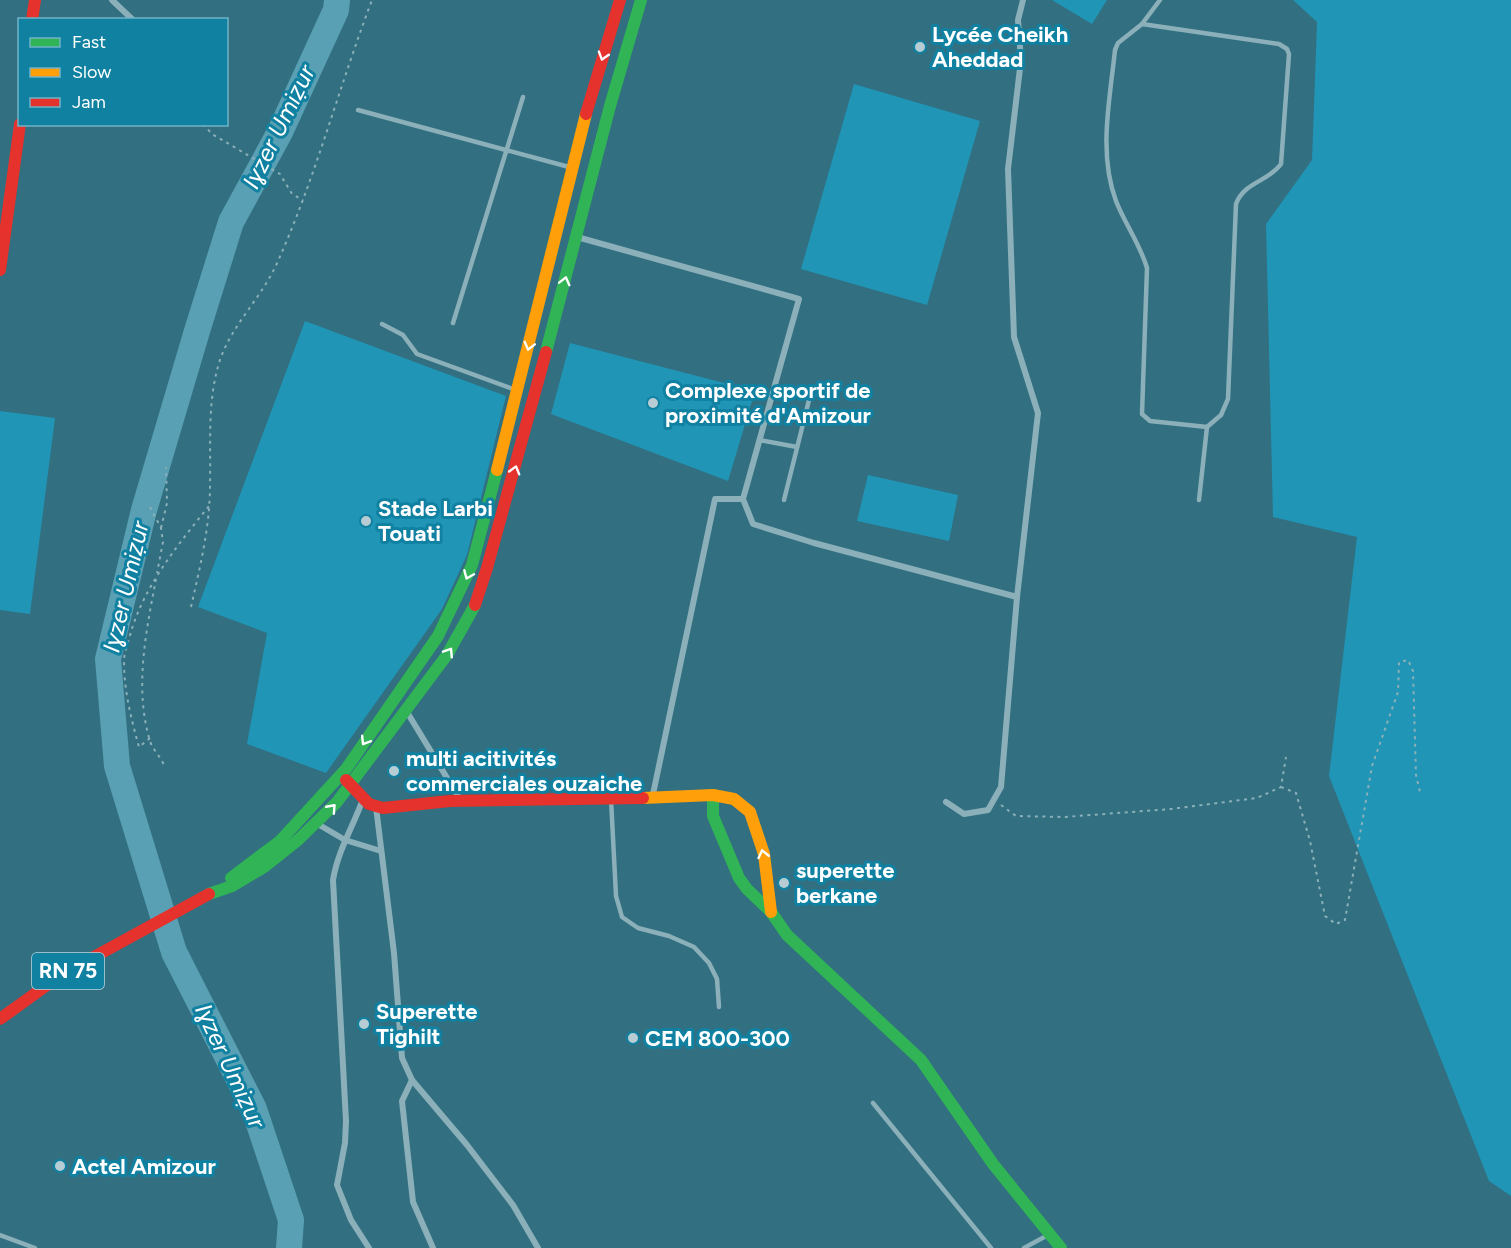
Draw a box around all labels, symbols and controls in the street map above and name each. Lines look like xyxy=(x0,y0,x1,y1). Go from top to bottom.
legend xyxy=(18,18,228,126)
place label: Lycée Cheikh Aheddad xyxy=(932,21,1068,73)
text: Fast xyxy=(72,31,106,53)
marker: Lycée Cheikh Aheddad xyxy=(913,40,927,54)
one-way arrow xyxy=(598,50,610,61)
water label: Iɣzer Umiẓur xyxy=(236,59,321,193)
text: Slow xyxy=(72,61,111,83)
text: Jam xyxy=(72,91,106,113)
one-way arrow xyxy=(557,276,570,286)
one-way arrow xyxy=(523,341,536,351)
place label: Complexe sportif de proximité d'Amizour xyxy=(665,377,871,429)
marker: Complexe sportif de proximité d'Amizour xyxy=(646,396,660,410)
one-way arrow xyxy=(508,465,520,476)
place label: Stade Larbi Touati xyxy=(378,495,493,547)
marker: Stade Larbi Touati xyxy=(359,514,373,528)
water label: Iɣzer Umiẓur xyxy=(96,518,155,655)
one-way arrow xyxy=(463,569,475,580)
one-way arrow xyxy=(441,648,453,658)
one-way arrow xyxy=(361,735,373,745)
place label: multi acitivités commerciales ouzaiche xyxy=(406,745,642,797)
marker: multi acitivités commerciales ouzaiche xyxy=(387,764,401,778)
one-way arrow xyxy=(325,804,336,815)
one-way arrow xyxy=(757,849,770,859)
place label: superette berkane xyxy=(796,857,894,909)
marker: superette berkane xyxy=(777,876,791,890)
road number: RN 75 xyxy=(32,953,104,989)
place label: Superette Tighilt xyxy=(376,998,477,1050)
water label: Iɣzer Umiẓur xyxy=(189,999,272,1133)
marker: Superette Tighilt xyxy=(357,1017,371,1031)
place label: CEM 800-300 xyxy=(645,1025,790,1052)
marker: CEM 800-300 xyxy=(626,1031,640,1045)
place label: Actel Amizour xyxy=(72,1153,216,1180)
marker: Actel Amizour xyxy=(53,1159,67,1173)

